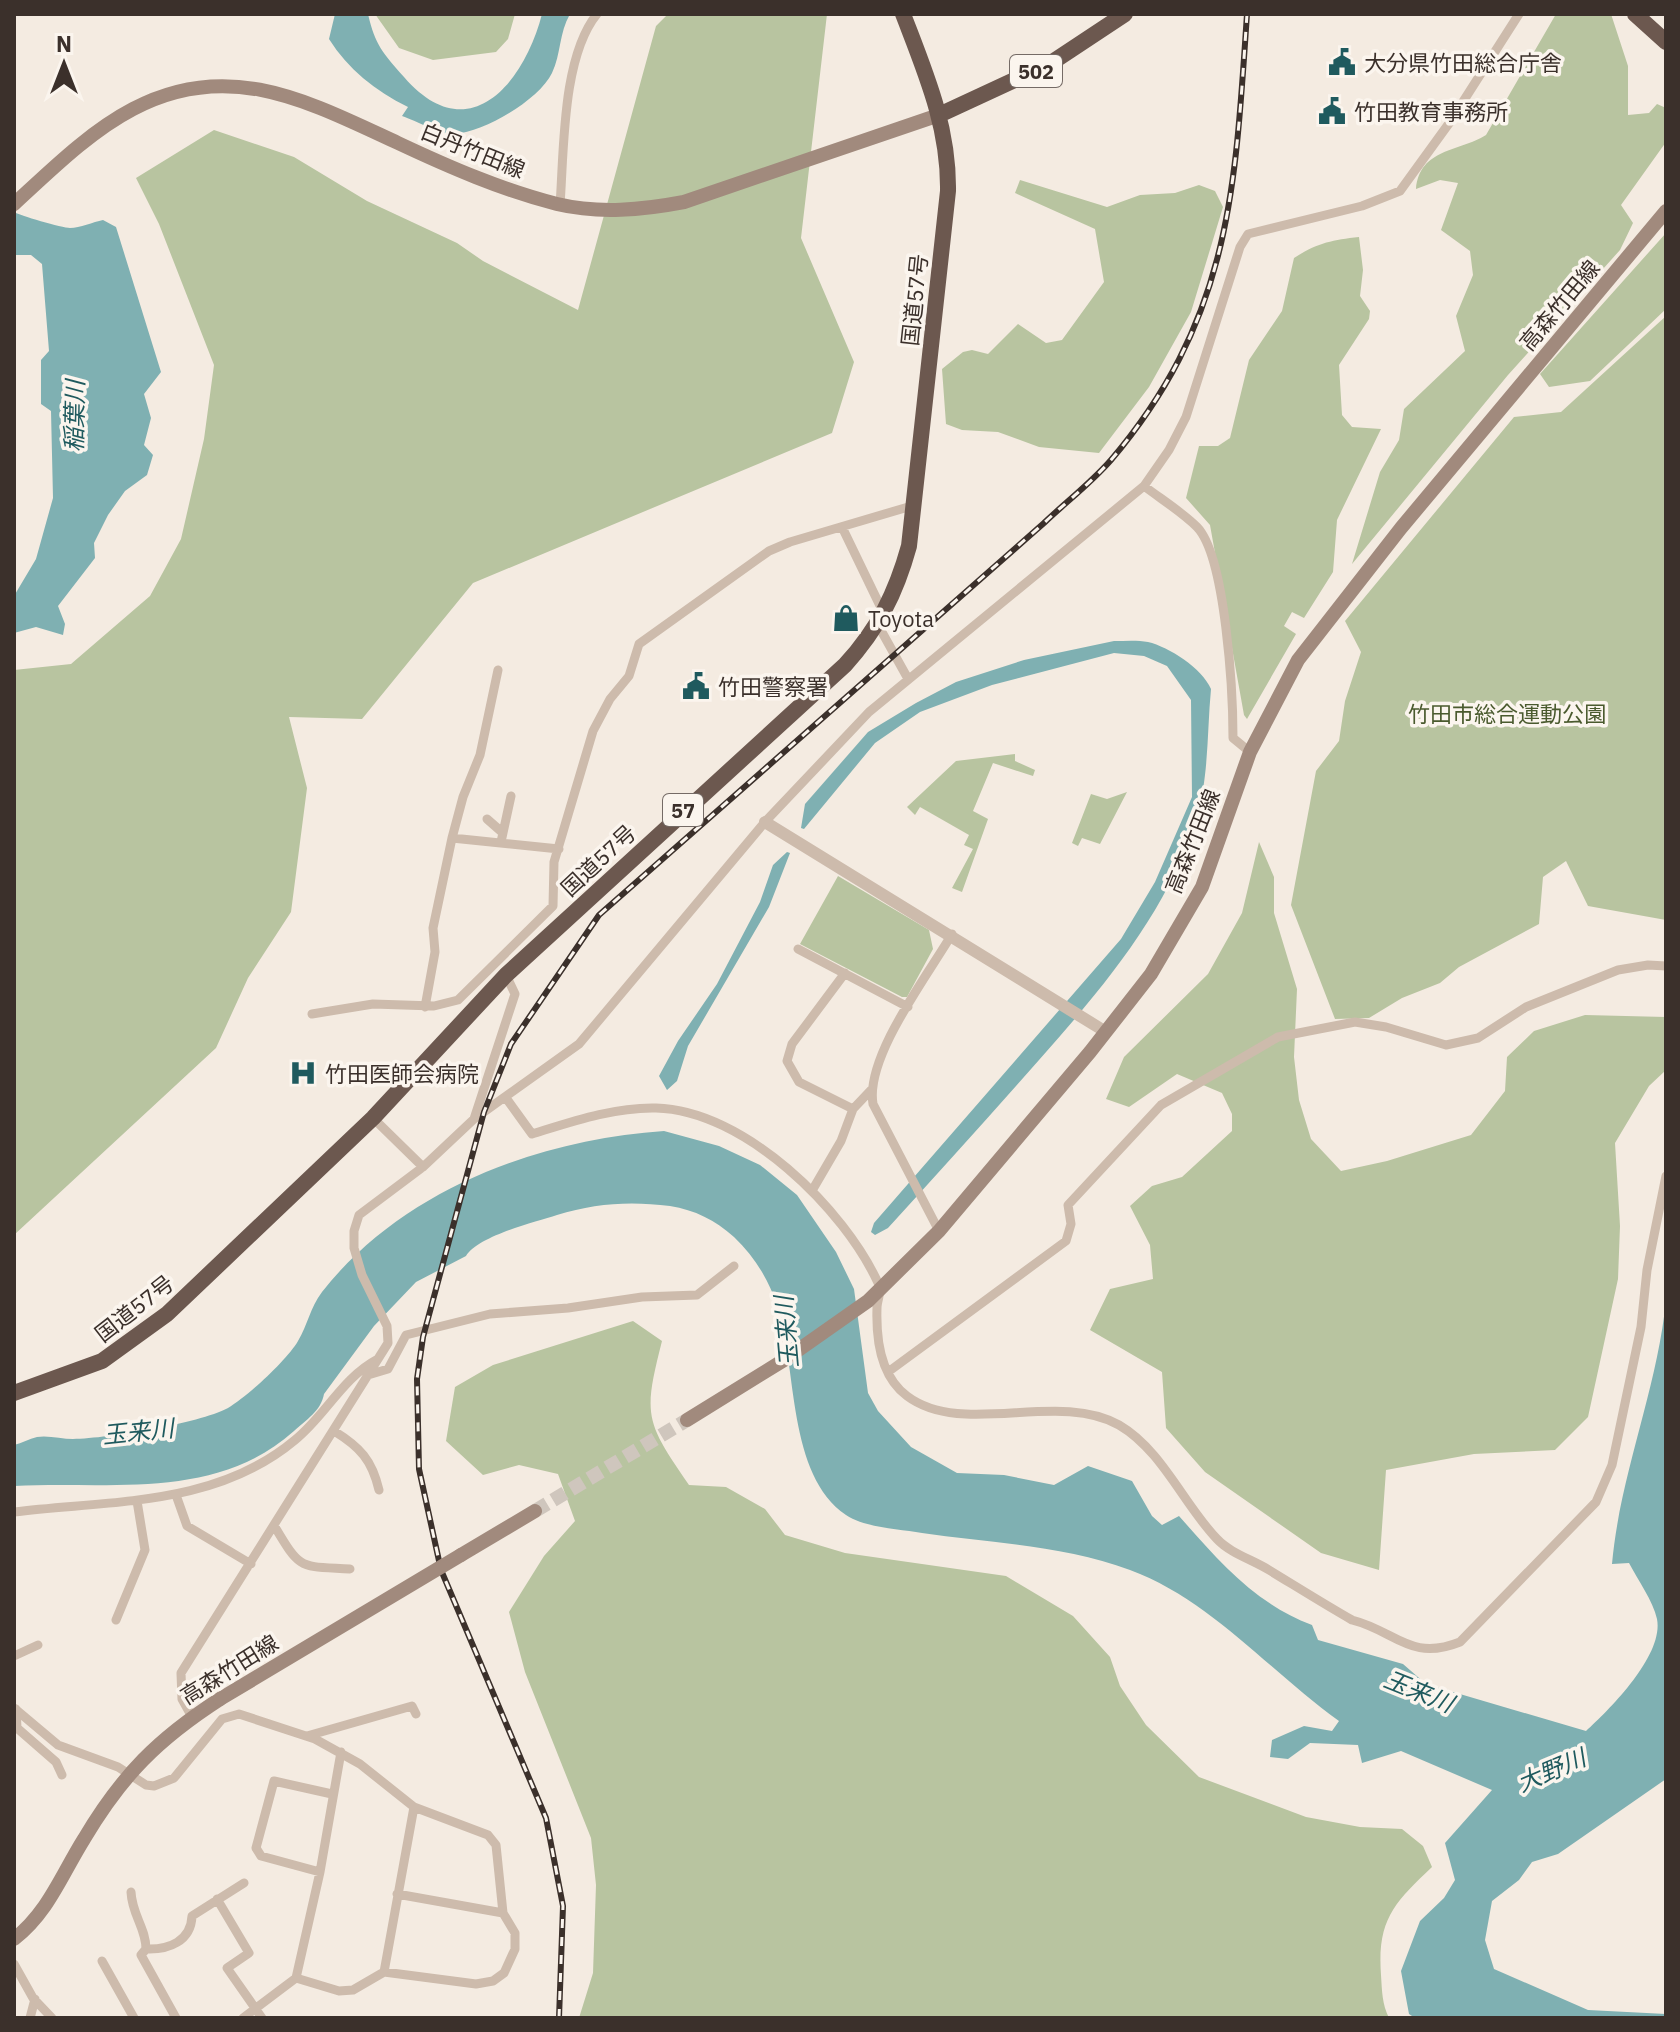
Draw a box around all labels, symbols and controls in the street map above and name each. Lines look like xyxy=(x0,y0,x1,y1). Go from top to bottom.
north arrow xyxy=(24,24,104,104)
text: N xyxy=(56,29,72,58)
public building icon: 大分県竹田総合庁舎 xyxy=(1327,47,1357,77)
place label: 大分県竹田総合庁舎 xyxy=(1364,48,1562,77)
road number: 502 xyxy=(1010,55,1062,87)
public building icon: 竹田教育事務所 xyxy=(1317,96,1347,126)
place label: 竹田教育事務所 xyxy=(1354,97,1508,126)
street label: 白丹竹田線 xyxy=(417,116,529,184)
street label: 国道57号 xyxy=(895,253,933,347)
street label: 高森竹田線 xyxy=(1513,254,1605,356)
water label: 稲葉川 xyxy=(57,377,91,452)
shop icon: Toyota xyxy=(831,603,861,633)
place label: Toyota xyxy=(868,604,934,633)
public building icon: 竹田警察署 xyxy=(681,671,711,701)
place label: 竹田警察署 xyxy=(718,672,828,701)
park label: 竹田市総合運動公園 xyxy=(1408,699,1606,728)
street label: 高森竹田線 xyxy=(1158,785,1226,897)
road number: 57 xyxy=(663,794,703,826)
street label: 国道57号 xyxy=(554,818,642,902)
hospital icon: 竹田医師会病院 xyxy=(288,1058,318,1088)
place label: 竹田医師会病院 xyxy=(325,1059,479,1088)
street label: 国道57号 xyxy=(89,1268,179,1348)
water label: 玉来川 xyxy=(767,1292,805,1369)
water label: 玉来川 xyxy=(101,1411,178,1451)
street label: 高森竹田線 xyxy=(175,1628,283,1710)
water label: 玉来川 xyxy=(1380,1663,1461,1720)
water label: 大野川 xyxy=(1512,1740,1593,1799)

